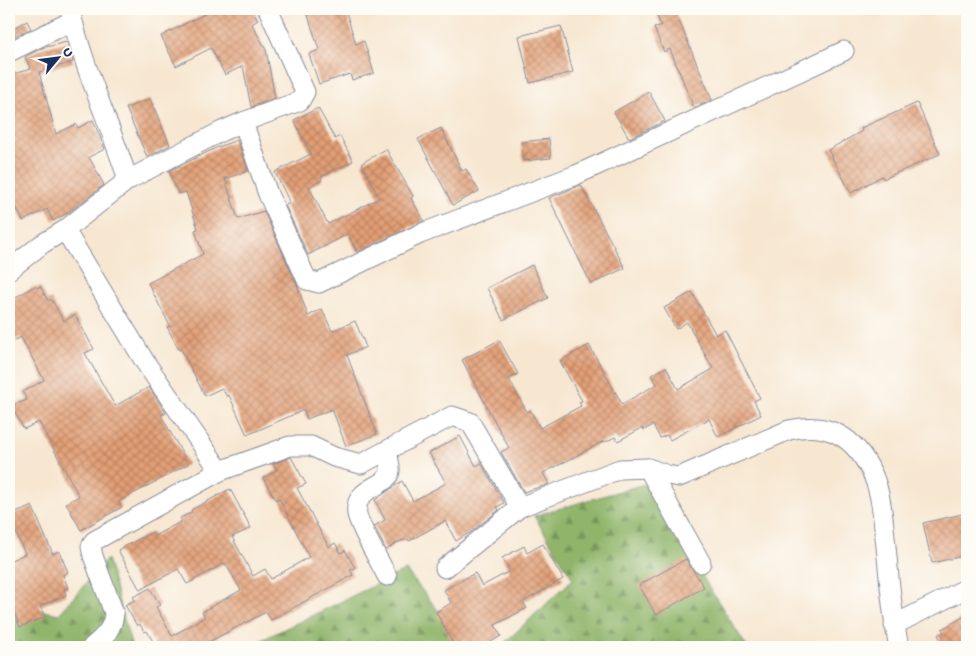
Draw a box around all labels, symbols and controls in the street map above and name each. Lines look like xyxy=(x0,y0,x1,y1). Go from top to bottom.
north arrow xyxy=(32,32,82,82)
text: U xyxy=(58,45,77,61)

